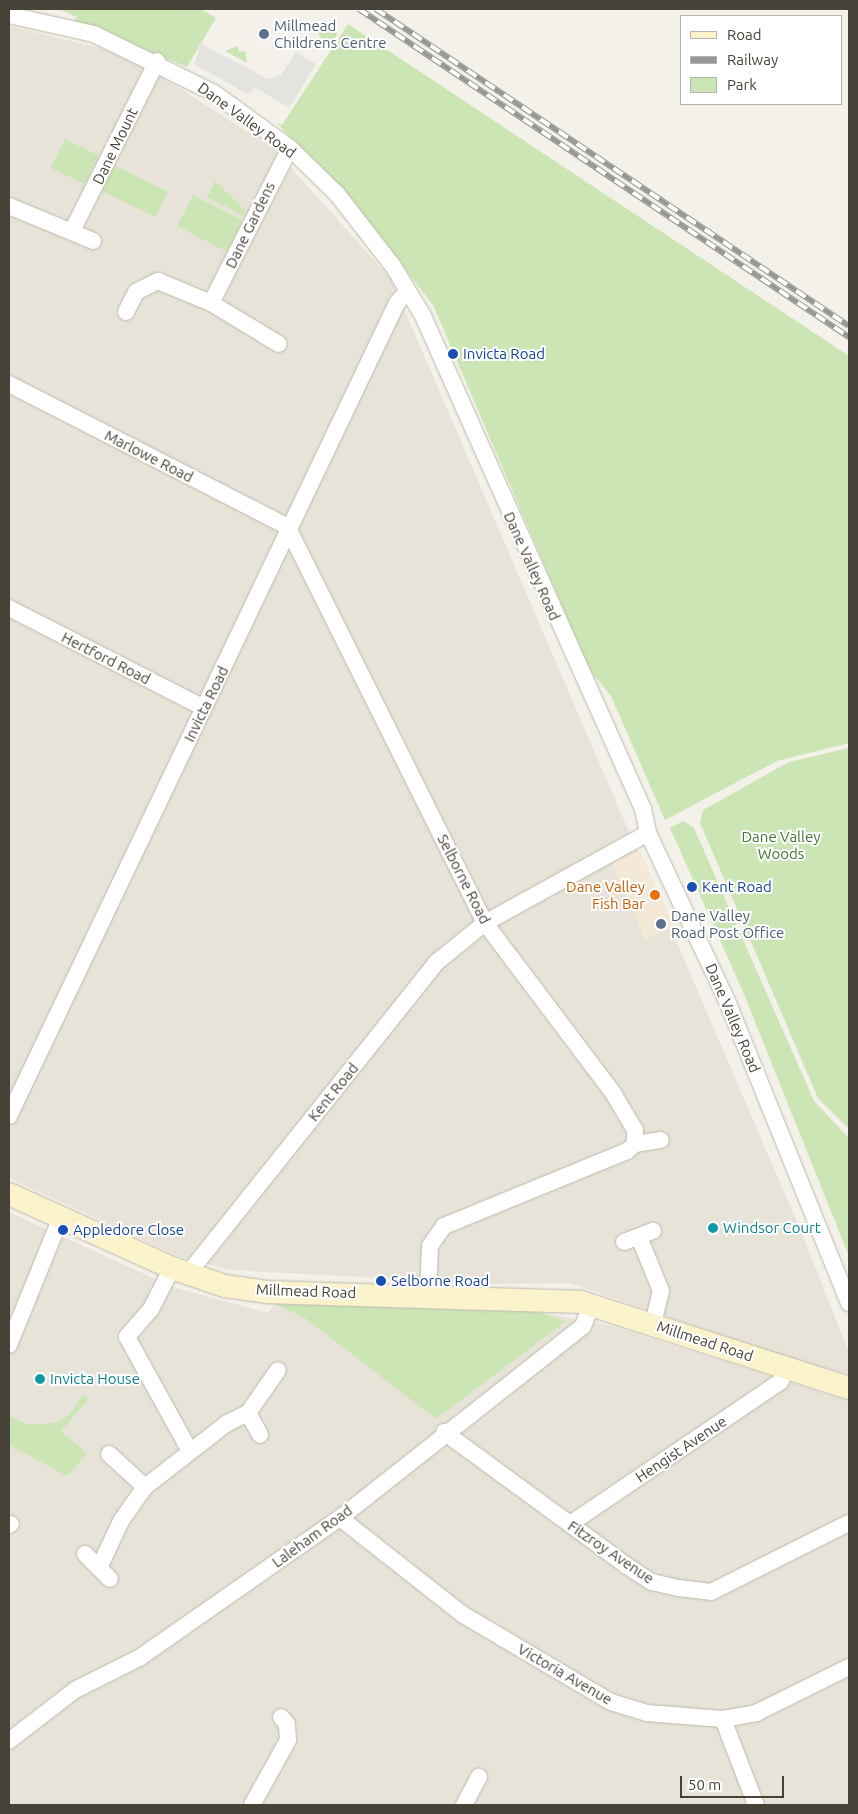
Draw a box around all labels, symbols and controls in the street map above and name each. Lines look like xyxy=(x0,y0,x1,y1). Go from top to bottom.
legend xyxy=(680,15,843,105)
place label: Millmead Childrens Centre xyxy=(274,16,386,51)
text: Road xyxy=(727,26,762,43)
marker: Millmead Childrens Centre xyxy=(258,28,270,40)
text: Railway xyxy=(727,51,778,68)
text: Park xyxy=(727,76,757,93)
street label: Dane Valley Road xyxy=(194,78,300,162)
street label: Dane Mount xyxy=(89,105,141,187)
street label: Dane Gardens xyxy=(221,179,279,271)
place label: Invicta Road xyxy=(463,345,545,363)
marker: Invicta Road xyxy=(447,348,459,360)
street label: Marlowe Road xyxy=(102,426,196,486)
street label: Dane Valley Road xyxy=(500,509,564,623)
street label: Hertford Road xyxy=(59,628,153,688)
street label: Invicta Road xyxy=(180,663,232,745)
park label: Dane Valley Woods xyxy=(742,827,820,862)
street label: Selborne Road xyxy=(434,831,494,927)
place label: Dane Valley Fish Bar xyxy=(566,877,645,912)
place label: Kent Road xyxy=(702,878,772,896)
marker: Kent Road xyxy=(686,881,698,893)
marker: Dane Valley Fish Bar xyxy=(649,889,661,901)
place label: Dane Valley Road Post Office xyxy=(671,906,784,941)
marker: Dane Valley Road Post Office xyxy=(655,918,667,930)
street label: Dane Valley Road xyxy=(702,961,764,1075)
street label: Kent Road xyxy=(304,1059,362,1125)
place label: Windsor Court xyxy=(723,1219,821,1237)
place label: Appledore Close xyxy=(73,1221,184,1239)
marker: Windsor Court xyxy=(707,1222,719,1234)
marker: Appledore Close xyxy=(57,1224,69,1236)
place label: Selborne Road xyxy=(391,1272,489,1290)
marker: Selborne Road xyxy=(375,1275,387,1287)
street label: Millmead Road xyxy=(256,1280,356,1302)
street label: Millmead Road xyxy=(655,1317,755,1365)
place label: Invicta House xyxy=(50,1370,140,1388)
marker: Invicta House xyxy=(34,1373,46,1385)
street label: Hengist Avenue xyxy=(632,1412,730,1486)
street label: Laleham Road xyxy=(268,1501,356,1571)
street label: Fitzroy Avenue xyxy=(565,1517,657,1587)
street label: Victoria Avenue xyxy=(514,1640,616,1708)
scale bar xyxy=(683,1766,787,1798)
text: 50 m xyxy=(688,1776,721,1793)

